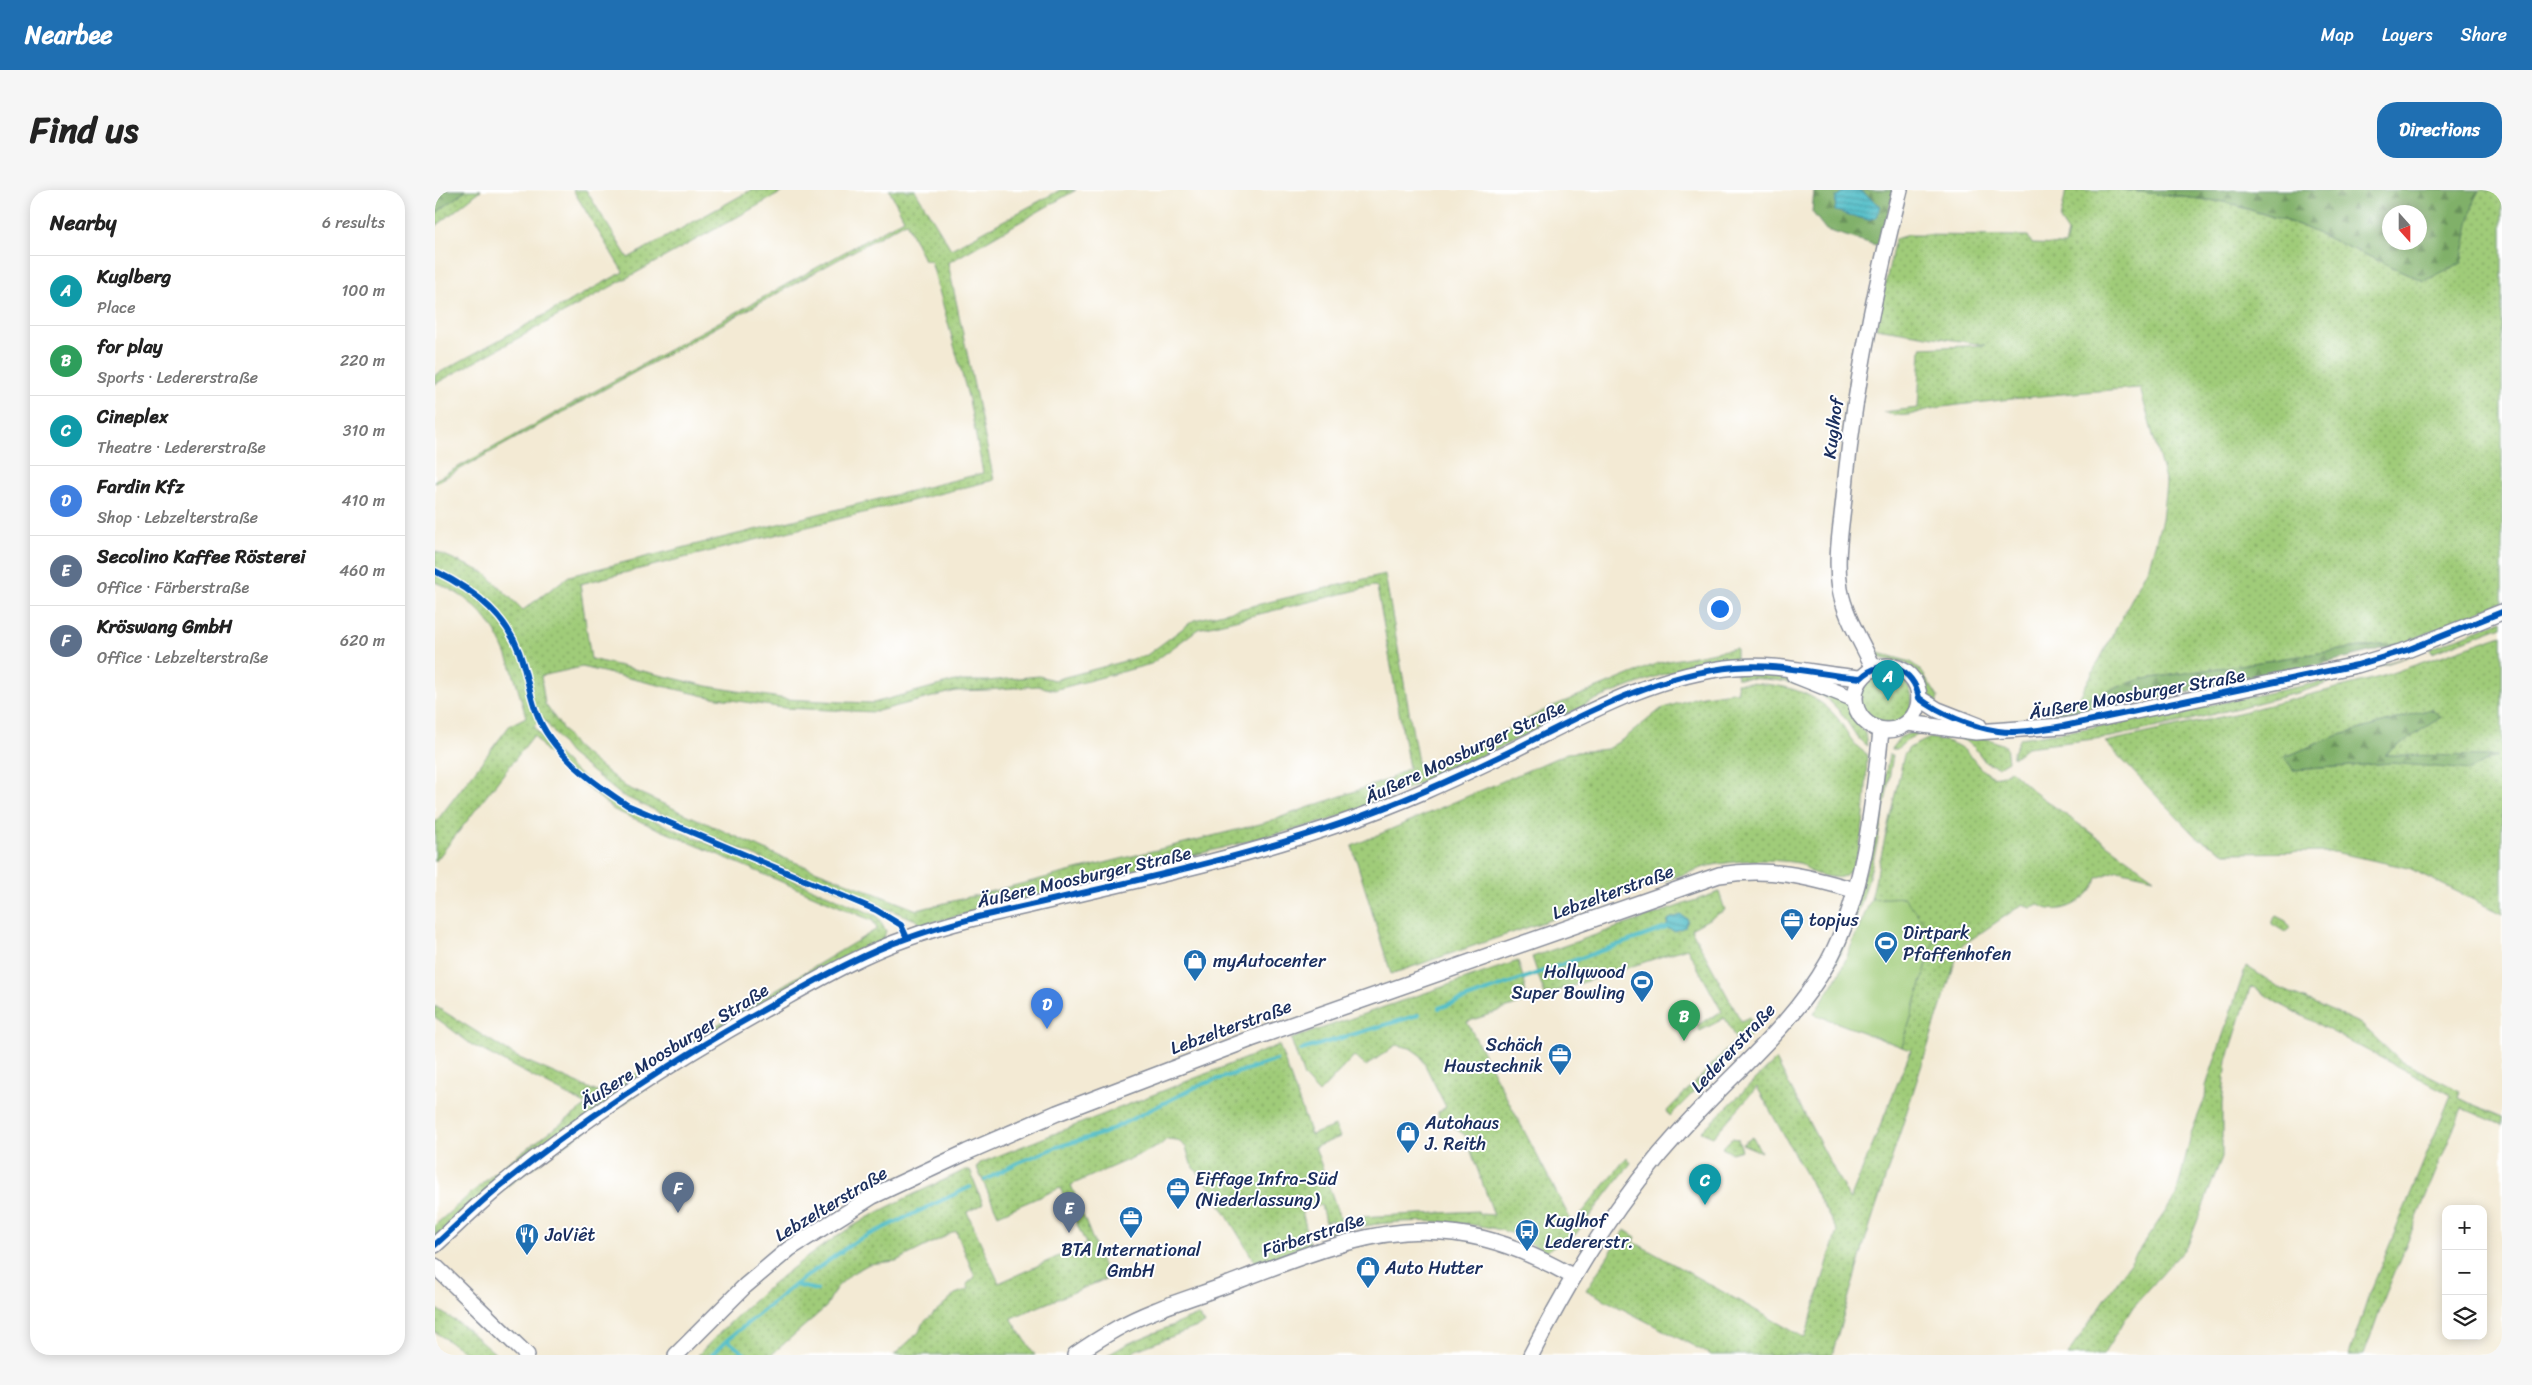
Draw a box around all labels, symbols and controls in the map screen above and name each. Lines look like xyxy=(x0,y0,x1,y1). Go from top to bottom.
text: Nearbee xyxy=(25,14,113,56)
text: Map xyxy=(2321,19,2354,51)
text: Layers xyxy=(2382,19,2433,51)
text: Share xyxy=(2461,19,2507,51)
text: Find us xyxy=(30,99,138,161)
button: Directions xyxy=(2377,102,2502,158)
text: Nearby xyxy=(50,204,116,242)
north arrow xyxy=(2382,205,2427,250)
text: 6 results xyxy=(322,208,385,237)
text: Kuglberg xyxy=(97,260,171,293)
text: A xyxy=(61,276,71,305)
text: 100 m xyxy=(341,276,385,305)
text: Place xyxy=(97,293,136,322)
text: for play xyxy=(97,330,163,363)
text: B xyxy=(61,346,71,375)
text: 220 m xyxy=(340,346,385,375)
text: Sports · Ledererstraße xyxy=(97,363,258,392)
street label: Kuglhof xyxy=(1813,393,1853,460)
text: Cineplex xyxy=(97,400,168,433)
text: C xyxy=(61,416,71,445)
text: 310 m xyxy=(343,416,385,445)
text: Theatre · Ledererstraße xyxy=(97,433,266,462)
text: Fardin Kfz xyxy=(97,470,184,503)
text: D xyxy=(61,486,71,515)
text: 410 m xyxy=(342,486,385,515)
text: Shop · Lebzelterstraße xyxy=(97,503,258,532)
text: Secolino Kaffee Rösterei xyxy=(97,540,305,573)
text: E xyxy=(62,556,70,585)
text: 460 m xyxy=(339,556,385,585)
text: Office · Färberstraße xyxy=(97,573,249,602)
your location xyxy=(1707,596,1733,622)
text: Kröswang GmbH xyxy=(97,610,233,643)
text: F xyxy=(62,626,70,655)
text: 620 m xyxy=(340,626,385,655)
text: Office · Lebzelterstraße xyxy=(97,643,268,672)
street label: Äußere Moosburger Straße xyxy=(2025,659,2248,729)
pin: A xyxy=(1872,660,1904,701)
street label: Äußere Moosburger Straße xyxy=(1358,691,1571,813)
street label: Äußere Moosburger Straße xyxy=(973,837,1195,917)
street label: Lebzelterstraße xyxy=(1548,855,1678,929)
place label: topjus xyxy=(1809,904,1859,936)
office icon: topjus xyxy=(1779,907,1805,941)
place label: Dirtpark Pfaffenhofen xyxy=(1903,917,2011,970)
sports icon: Dirtpark Pfaffenhofen xyxy=(1873,930,1899,964)
place label: myAutocenter xyxy=(1213,945,1327,977)
shop icon: myAutocenter xyxy=(1182,948,1208,982)
place label: Hollywood Super Bowling xyxy=(1511,956,1627,1009)
sports icon: Hollywood Super Bowling xyxy=(1629,969,1655,1003)
street label: Äußere Moosburger Straße xyxy=(572,974,776,1118)
pin: D xyxy=(1031,988,1063,1029)
street label: Lebzelterstraße xyxy=(1166,990,1296,1064)
street label: Ledererstraße xyxy=(1682,995,1784,1101)
pin: B xyxy=(1668,1000,1700,1041)
place label: Schäch Haustechnik xyxy=(1444,1029,1543,1082)
office icon: Schäch Haustechnik xyxy=(1547,1042,1573,1076)
place label: Autohaus J. Reith xyxy=(1424,1107,1500,1160)
shop icon: Autohaus J. Reith xyxy=(1395,1120,1421,1154)
street label: Lebzelterstraße xyxy=(768,1157,894,1251)
place label: Eiffage Infra-Süd (Niederlassung) xyxy=(1195,1163,1339,1216)
pin: C xyxy=(1689,1164,1721,1205)
pin: F xyxy=(662,1172,694,1213)
office icon: Eiffage Infra-Süd (Niederlassung) xyxy=(1165,1176,1191,1210)
pin: E xyxy=(1053,1192,1085,1233)
street label: Färberstraße xyxy=(1258,1203,1369,1267)
office icon: BTA International GmbH xyxy=(1118,1205,1144,1239)
place label: Kuglhof Ledererstr. xyxy=(1545,1205,1634,1258)
map controls xyxy=(2442,1205,2487,1340)
button: + xyxy=(2442,1205,2487,1250)
bus stop icon: Kuglhof Ledererstr. xyxy=(1514,1218,1540,1252)
place label: JaViêt xyxy=(544,1219,595,1251)
restaurant icon: JaViêt xyxy=(514,1222,540,1256)
place label: BTA International GmbH xyxy=(1061,1234,1202,1287)
button: − xyxy=(2442,1250,2487,1295)
place label: Auto Hutter xyxy=(1384,1252,1484,1284)
shop icon: Auto Hutter xyxy=(1355,1255,1381,1289)
button: layers xyxy=(2442,1295,2487,1340)

